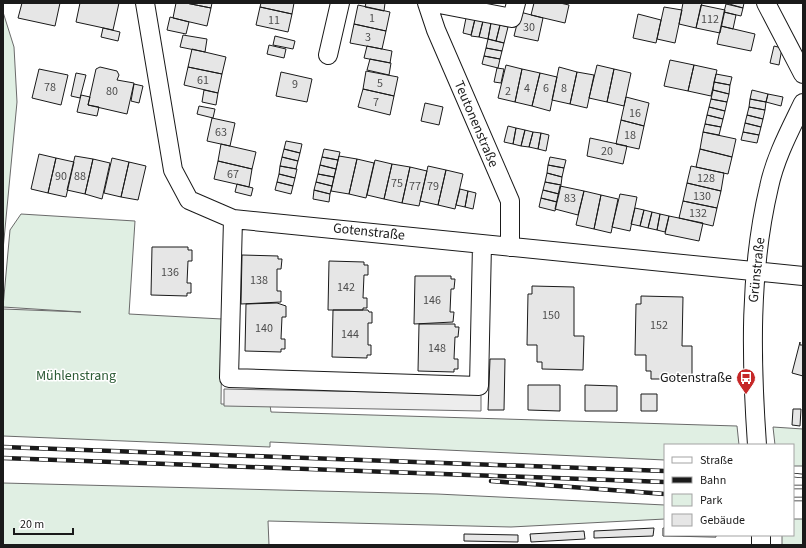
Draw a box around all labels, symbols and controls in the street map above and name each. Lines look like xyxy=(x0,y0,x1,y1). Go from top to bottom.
house number: 1 xyxy=(369,10,375,27)
house number: 112 xyxy=(701,11,719,28)
house number: 11 xyxy=(268,12,280,29)
house number: 30 xyxy=(523,19,535,36)
house number: 3 xyxy=(365,29,371,46)
house number: 61 xyxy=(197,72,209,89)
house number: 5 xyxy=(377,75,383,92)
house number: 9 xyxy=(292,76,298,93)
street label: Teutonenstraße xyxy=(449,78,503,171)
house number: 78 xyxy=(44,79,56,96)
house number: 4 xyxy=(524,80,530,97)
house number: 6 xyxy=(543,80,549,97)
house number: 8 xyxy=(561,80,567,97)
house number: 80 xyxy=(106,83,118,100)
house number: 2 xyxy=(505,83,511,100)
house number: 7 xyxy=(373,94,379,111)
house number: 16 xyxy=(629,105,641,122)
house number: 63 xyxy=(215,124,227,141)
house number: 18 xyxy=(624,127,636,144)
house number: 20 xyxy=(601,143,613,160)
house number: 67 xyxy=(227,166,239,183)
house number: 90 xyxy=(55,168,67,185)
house number: 88 xyxy=(74,168,86,185)
house number: 128 xyxy=(697,170,715,187)
house number: 75 xyxy=(391,175,403,192)
house number: 77 xyxy=(409,178,421,195)
house number: 79 xyxy=(427,178,439,195)
house number: 130 xyxy=(693,188,711,205)
house number: 83 xyxy=(564,190,576,207)
house number: 132 xyxy=(689,205,707,222)
street label: Gotenstraße xyxy=(332,218,406,246)
street label: Grünstraße xyxy=(744,236,770,304)
house number: 136 xyxy=(161,264,179,281)
house number: 138 xyxy=(250,272,268,289)
house number: 142 xyxy=(337,279,355,296)
house number: 146 xyxy=(423,292,441,309)
house number: 150 xyxy=(542,307,560,324)
house number: 152 xyxy=(650,317,668,334)
house number: 140 xyxy=(255,320,273,337)
house number: 144 xyxy=(341,326,359,343)
house number: 148 xyxy=(428,340,446,357)
park label: Mühlenstrang xyxy=(36,366,116,386)
bus stop icon: Gotenstraße xyxy=(735,367,757,395)
place label: Gotenstraße xyxy=(660,368,732,388)
legend xyxy=(664,444,794,536)
text: Straße xyxy=(700,452,733,469)
text: Bahn xyxy=(700,472,726,489)
text: Park xyxy=(700,492,722,509)
scale bar xyxy=(14,510,73,536)
text: Gebäude xyxy=(700,512,745,529)
text: 20 m xyxy=(20,516,44,533)

